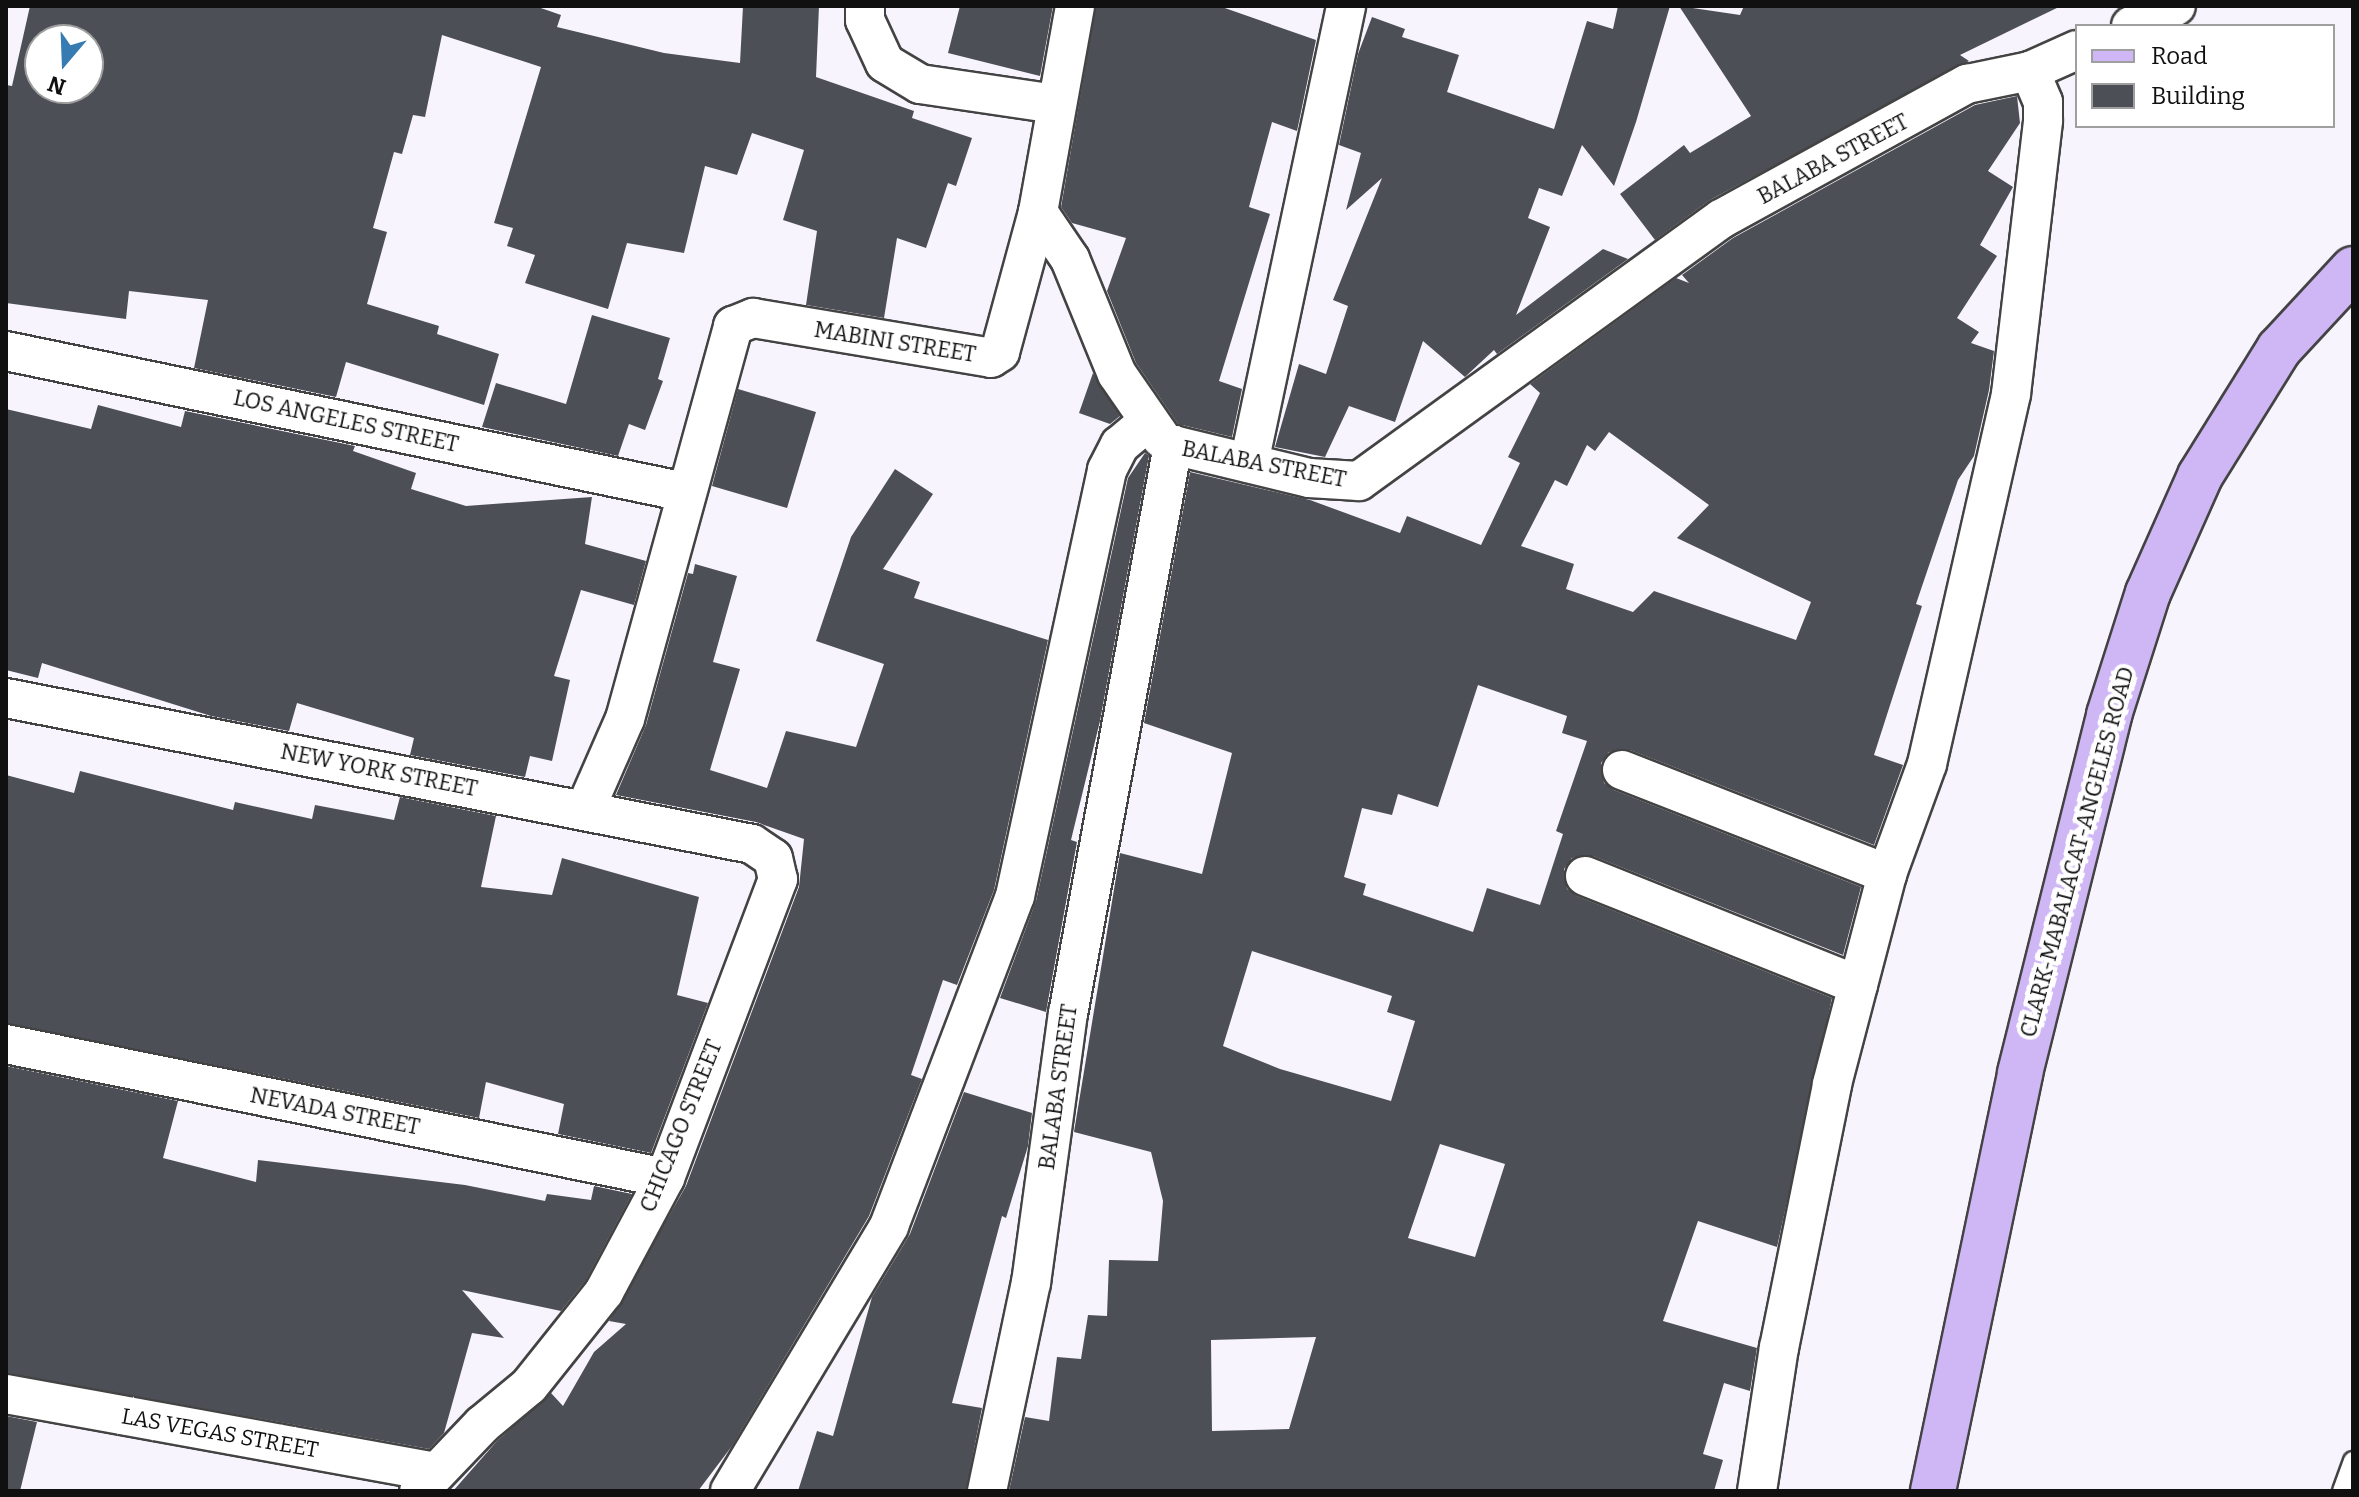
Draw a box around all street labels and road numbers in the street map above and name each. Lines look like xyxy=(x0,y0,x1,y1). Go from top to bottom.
street label: BALABA STREET xyxy=(1753,108,1913,210)
street label: MABINI STREET xyxy=(812,316,978,368)
street label: LOS ANGELES STREET xyxy=(231,384,461,458)
street label: BALABA STREET xyxy=(1180,435,1348,493)
street label: CLARK-MABALACAT-ANGELES ROAD xyxy=(2015,664,2139,1040)
street label: NEW YORK STREET xyxy=(278,738,480,802)
street label: BALABA STREET xyxy=(1033,1003,1083,1171)
street label: CHICAGO STREET xyxy=(634,1036,728,1216)
street label: NEVADA STREET xyxy=(248,1082,422,1140)
street label: LAS VEGAS STREET xyxy=(120,1403,320,1463)

